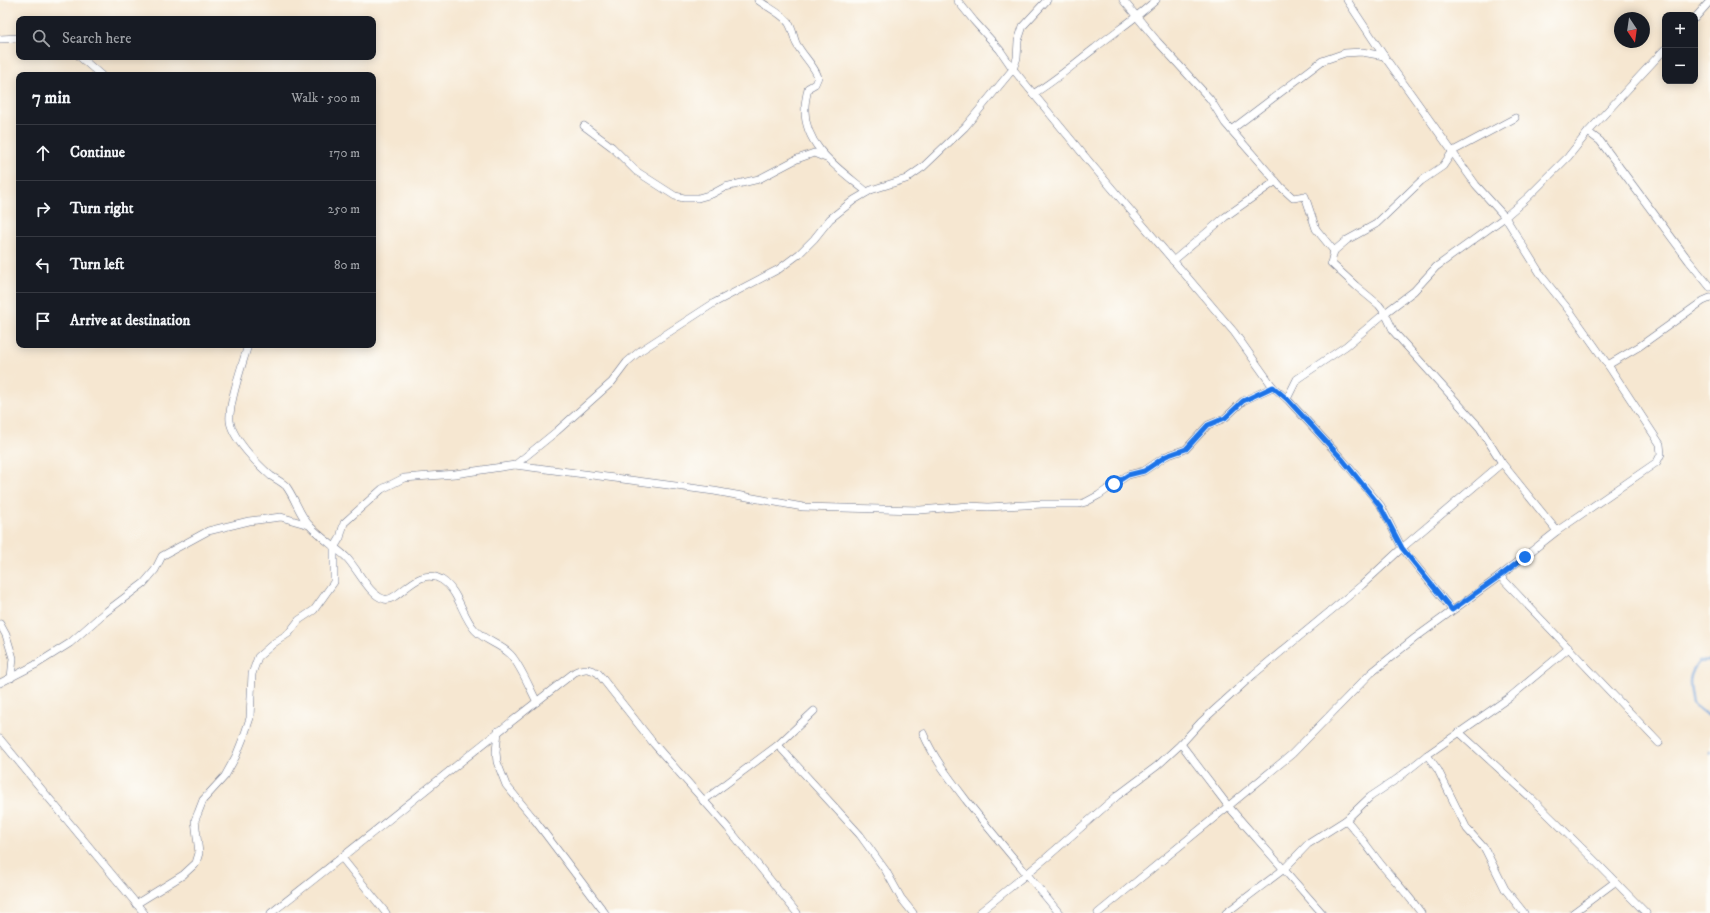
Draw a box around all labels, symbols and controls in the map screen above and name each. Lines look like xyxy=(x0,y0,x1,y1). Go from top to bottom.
north arrow xyxy=(1614,12,1650,48)
map controls xyxy=(1662,12,1698,84)
button: + xyxy=(1662,12,1698,48)
search box xyxy=(16,16,376,60)
icon: search xyxy=(30,27,52,49)
text: Search here xyxy=(62,29,131,48)
button: − xyxy=(1662,48,1698,84)
text: 7 min xyxy=(32,87,71,109)
text: Walk · 500 m xyxy=(291,90,360,106)
icon: ahead xyxy=(32,142,54,164)
text: Continue xyxy=(70,143,125,162)
text: 170 m xyxy=(329,145,360,161)
icon: right xyxy=(32,198,54,220)
text: Turn right xyxy=(70,199,133,218)
text: 250 m xyxy=(328,201,360,217)
icon: left xyxy=(32,254,54,276)
text: Turn left xyxy=(70,255,124,274)
text: 80 m xyxy=(334,257,360,273)
icon: arrive xyxy=(32,310,54,332)
text: Arrive at destination xyxy=(70,311,190,330)
route start xyxy=(1105,475,1123,493)
route end xyxy=(1516,548,1534,566)

